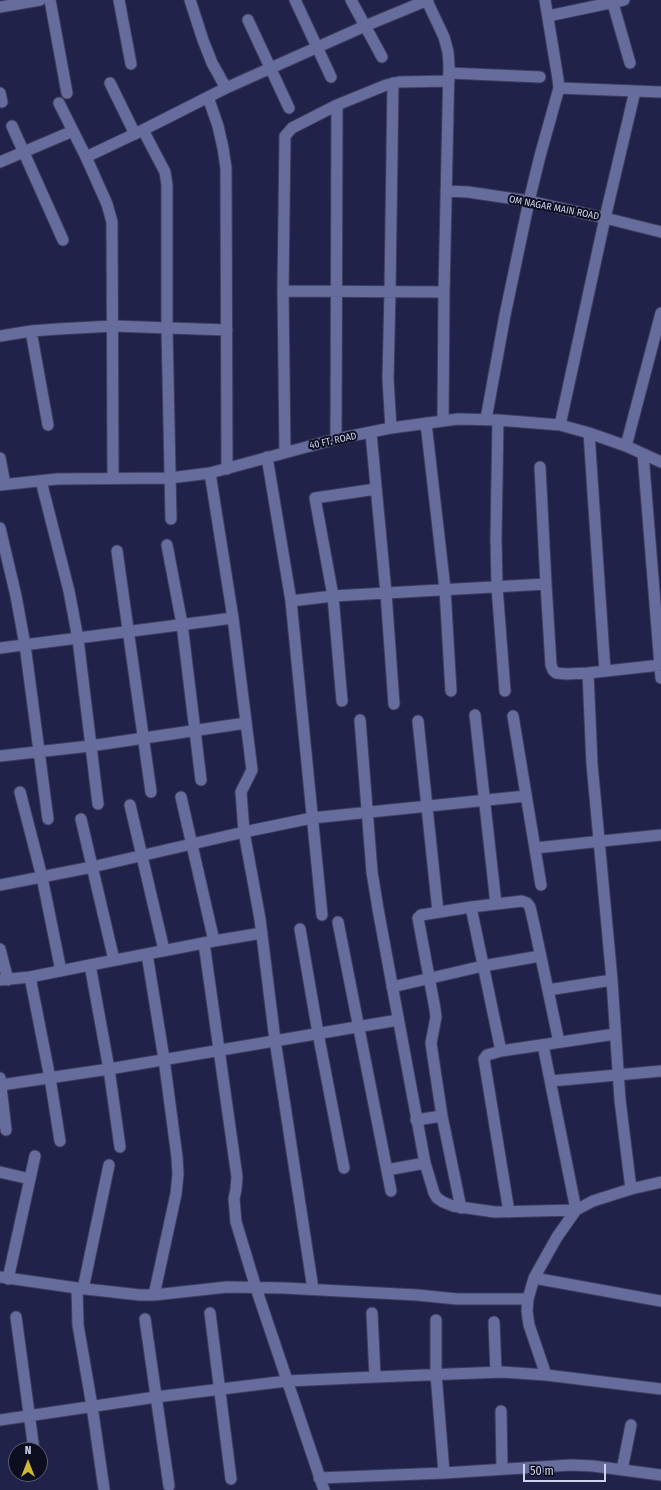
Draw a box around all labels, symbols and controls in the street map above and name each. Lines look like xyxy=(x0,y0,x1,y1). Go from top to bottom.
street label: OM NAGAR MAIN ROAD xyxy=(508,193,600,223)
street label: 40 FT. ROAD xyxy=(308,430,358,452)
north arrow xyxy=(8,1442,48,1482)
text: N xyxy=(25,1444,31,1457)
scale bar xyxy=(525,1456,608,1482)
text: 50 m xyxy=(530,1464,554,1478)

